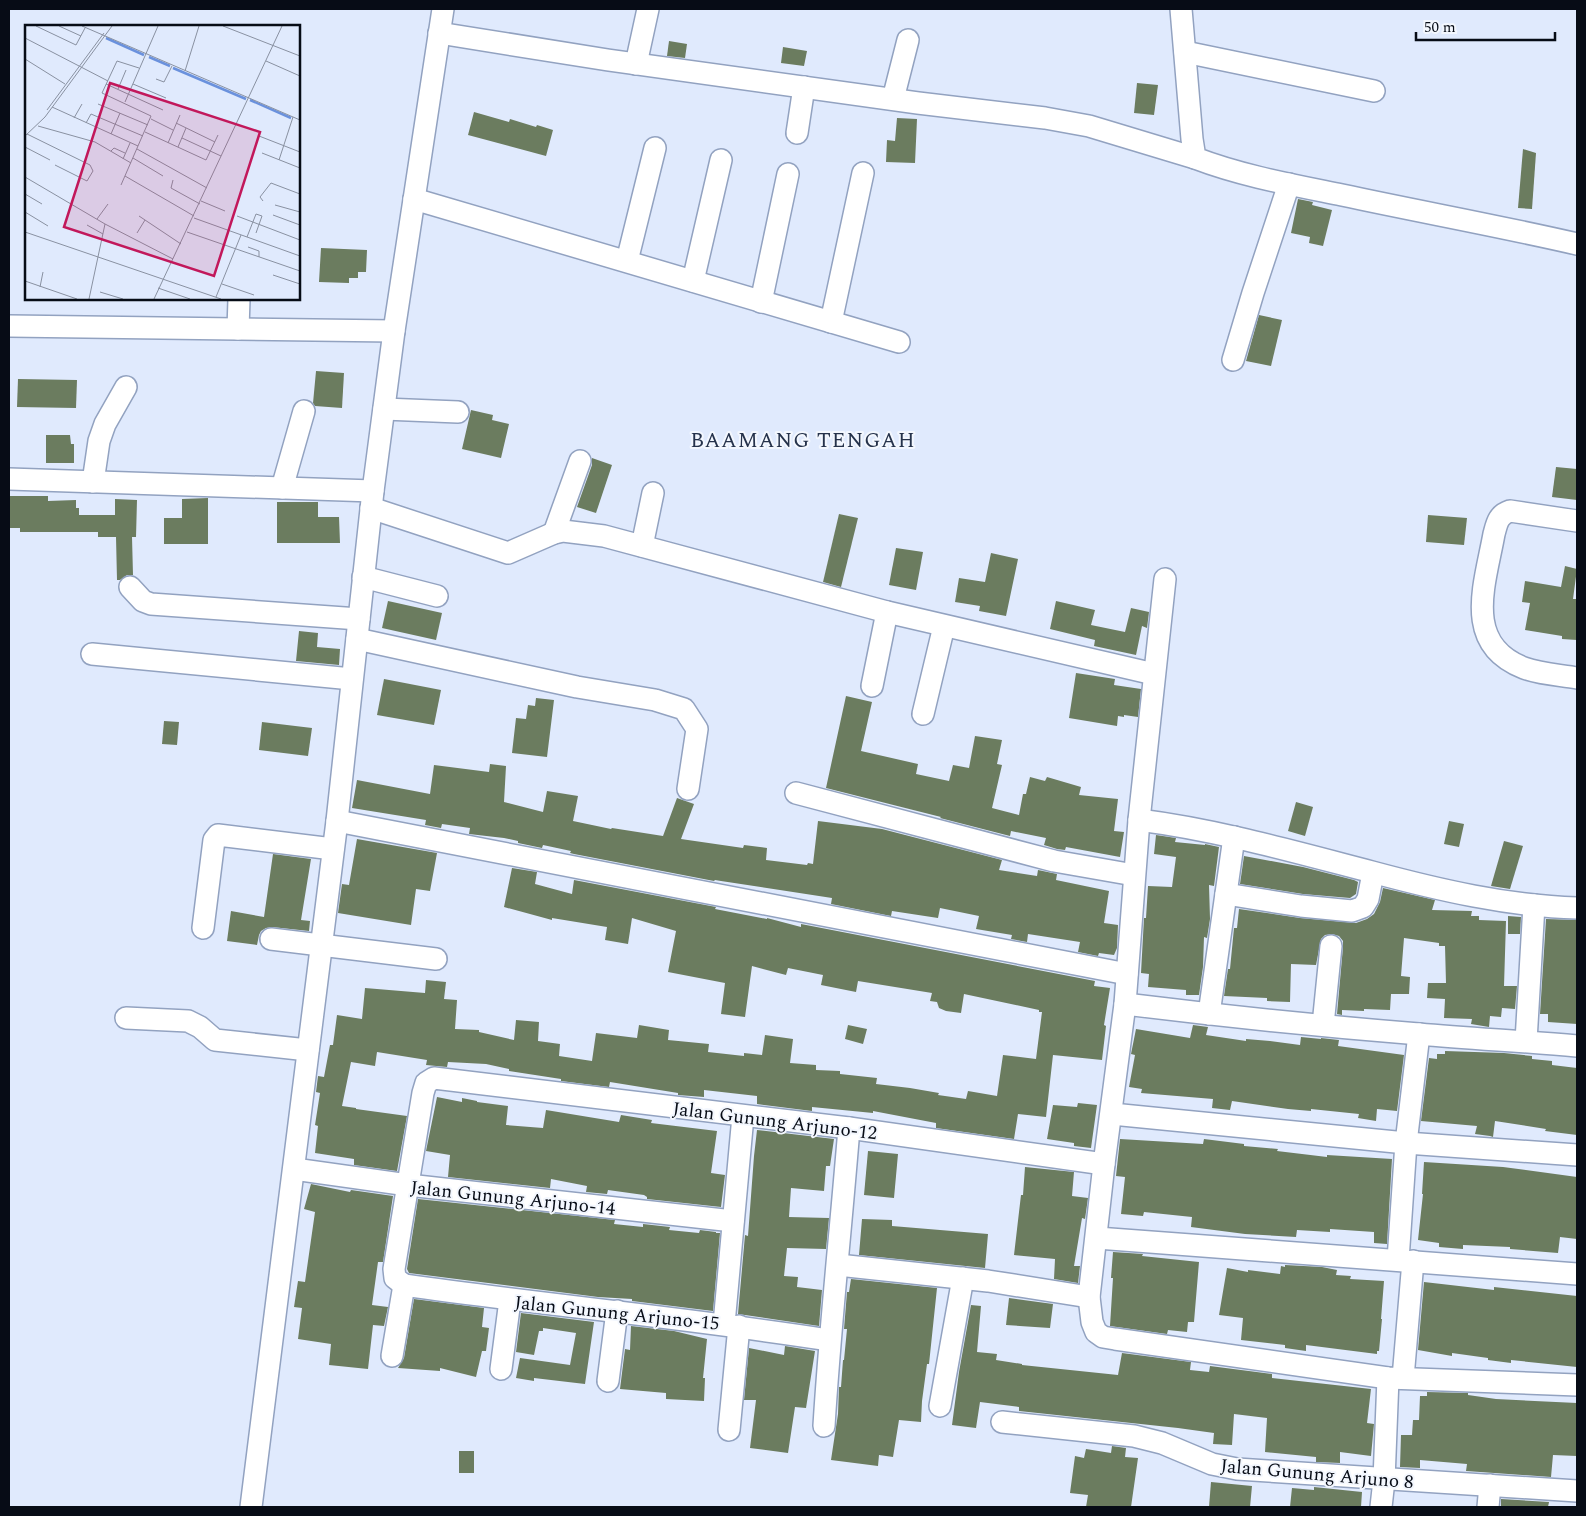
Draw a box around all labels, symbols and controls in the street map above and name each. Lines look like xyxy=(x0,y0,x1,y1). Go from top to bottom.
scale bar xyxy=(1416,10,1555,42)
text: 50 m xyxy=(1424,16,1456,39)
inset map xyxy=(25,25,300,300)
district label: BAAMANG TENGAH xyxy=(690,425,916,457)
street label: Jalan Gunung Arjuno-12 xyxy=(671,1095,879,1148)
street label: Jalan Gunung Arjuno-14 xyxy=(409,1173,617,1224)
street label: Jalan Gunung Arjuno-15 xyxy=(513,1288,721,1339)
street label: Jalan Gunung Arjuno 8 xyxy=(1219,1452,1415,1497)

